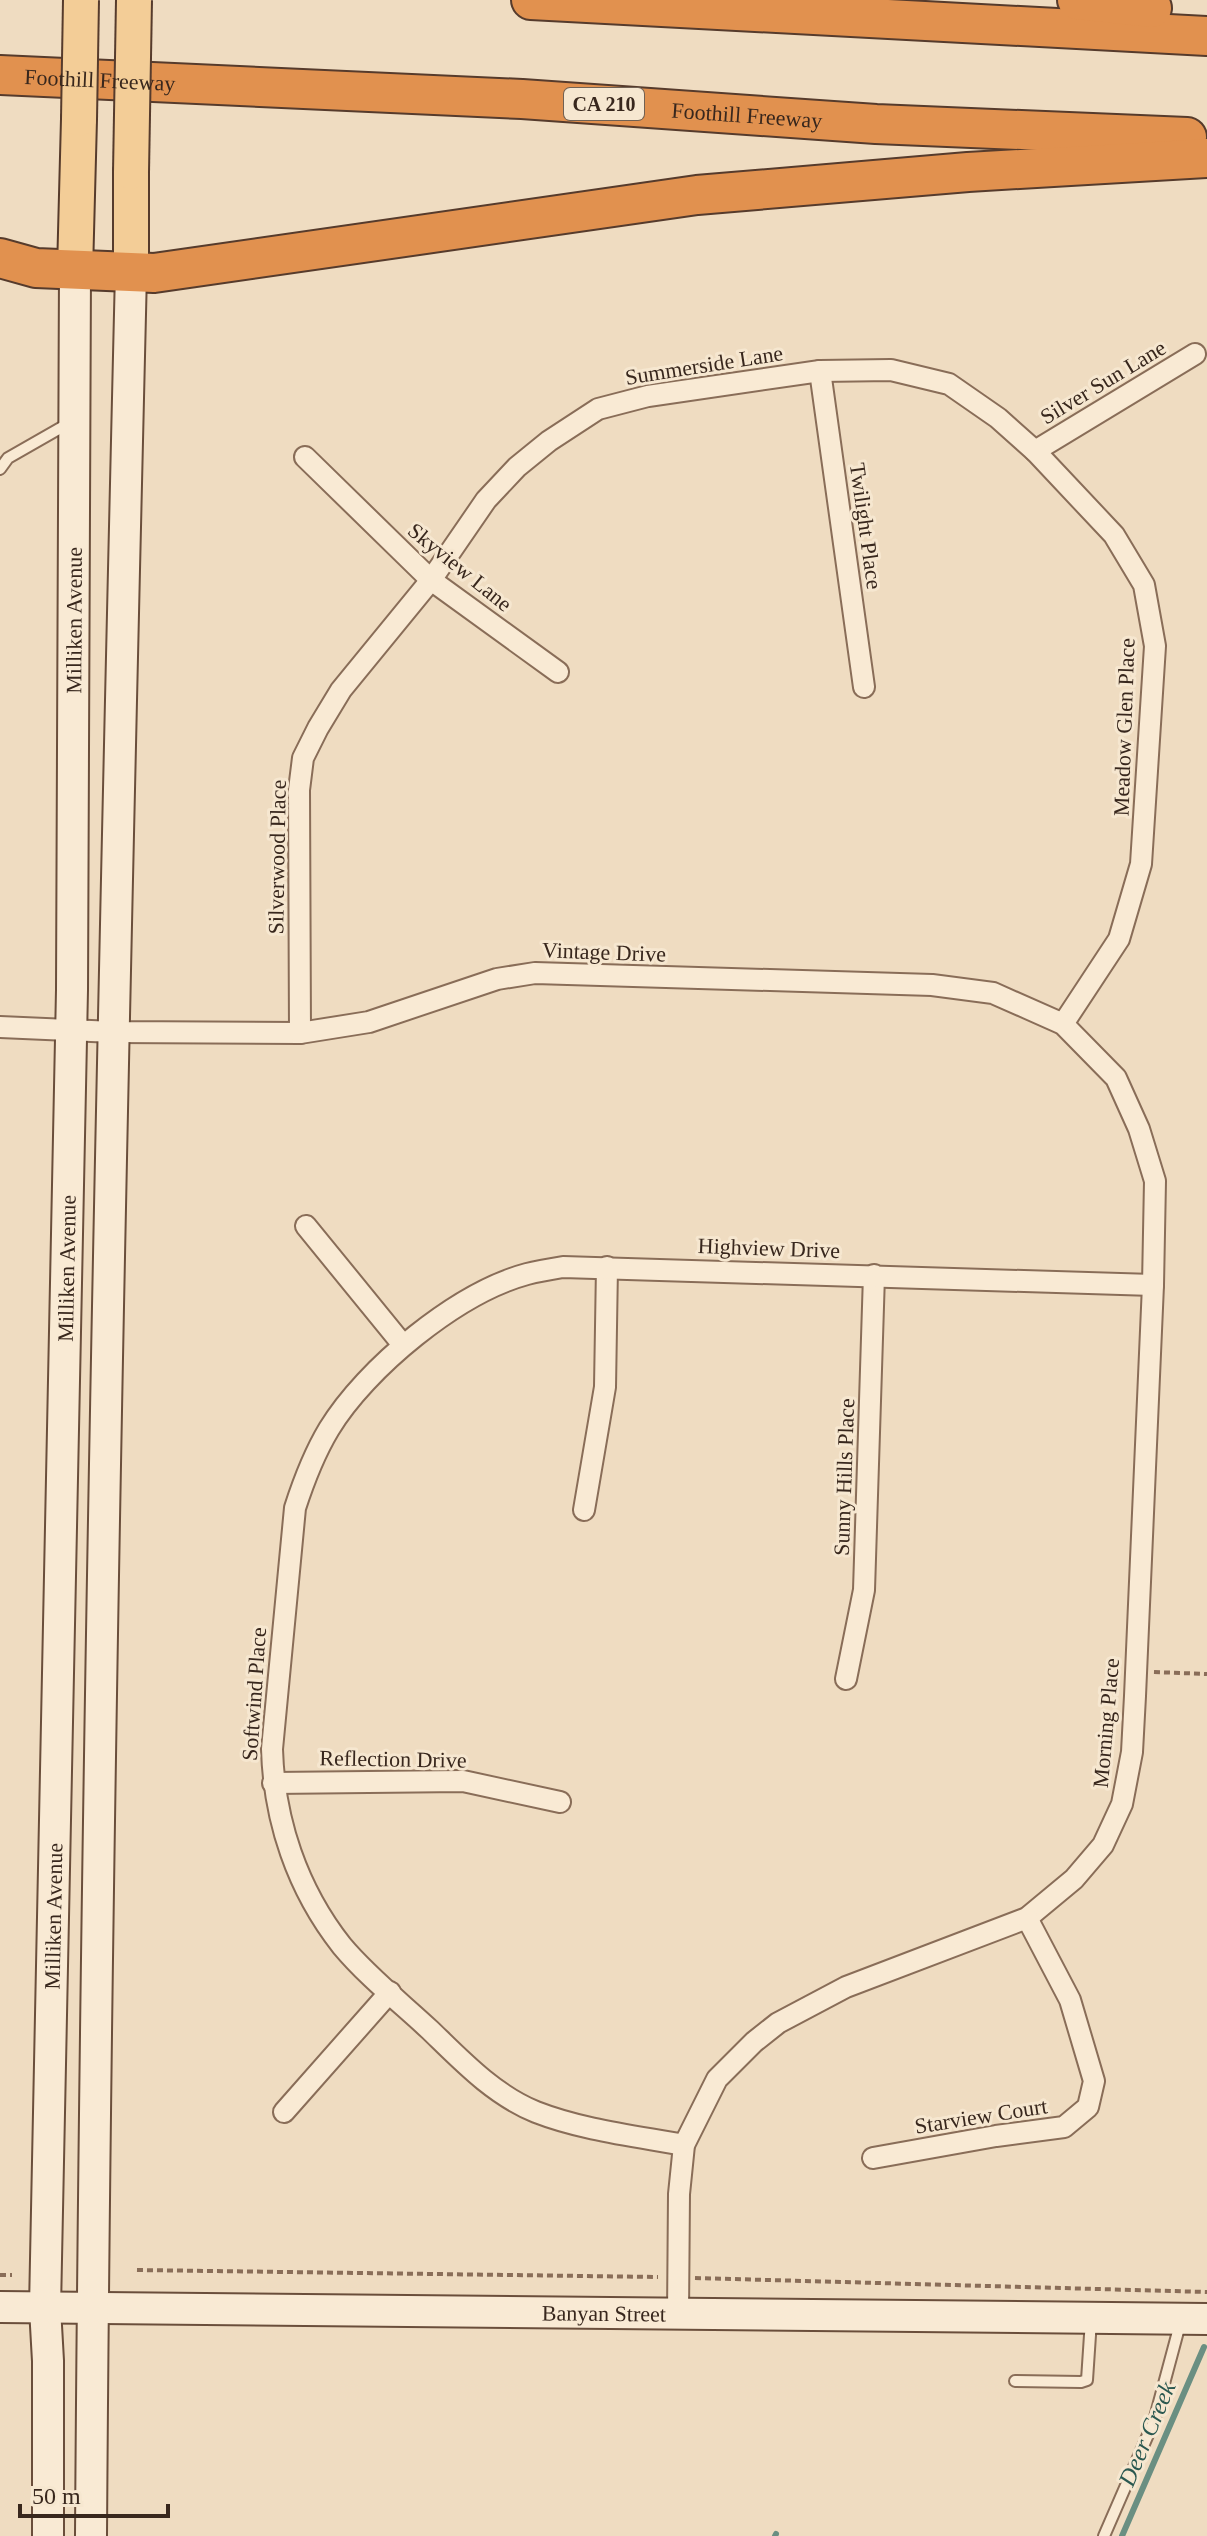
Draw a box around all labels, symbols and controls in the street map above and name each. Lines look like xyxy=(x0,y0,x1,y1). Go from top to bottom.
street label: Foothill Freeway xyxy=(24,64,176,96)
road number: CA 210 xyxy=(564,88,644,120)
street label: Foothill Freeway xyxy=(671,97,823,133)
street label: Silver Sun Lane xyxy=(1036,335,1170,429)
street label: Summerside Lane xyxy=(623,340,785,390)
street label: Twilight Place xyxy=(845,461,887,591)
street label: Skyview Lane xyxy=(403,517,517,617)
street label: Milliken Avenue xyxy=(61,547,86,694)
street label: Meadow Glen Place xyxy=(1108,637,1140,817)
street label: Silverwood Place xyxy=(263,779,291,935)
street label: Vintage Drive xyxy=(542,937,666,967)
street label: Milliken Avenue xyxy=(52,1195,80,1342)
street label: Highview Drive xyxy=(697,1233,841,1263)
street label: Sunny Hills Place xyxy=(829,1398,859,1556)
street label: Softwind Place xyxy=(237,1626,271,1762)
street label: Morning Place xyxy=(1088,1657,1124,1789)
street label: Reflection Drive xyxy=(319,1745,467,1773)
street label: Milliken Avenue xyxy=(39,1842,67,1990)
street label: Starview Court xyxy=(913,2093,1049,2139)
street label: Banyan Street xyxy=(542,2300,666,2326)
water label: Deer Creek xyxy=(1113,2378,1181,2491)
scale bar xyxy=(20,2468,168,2518)
text: 50 m xyxy=(32,2483,81,2509)

